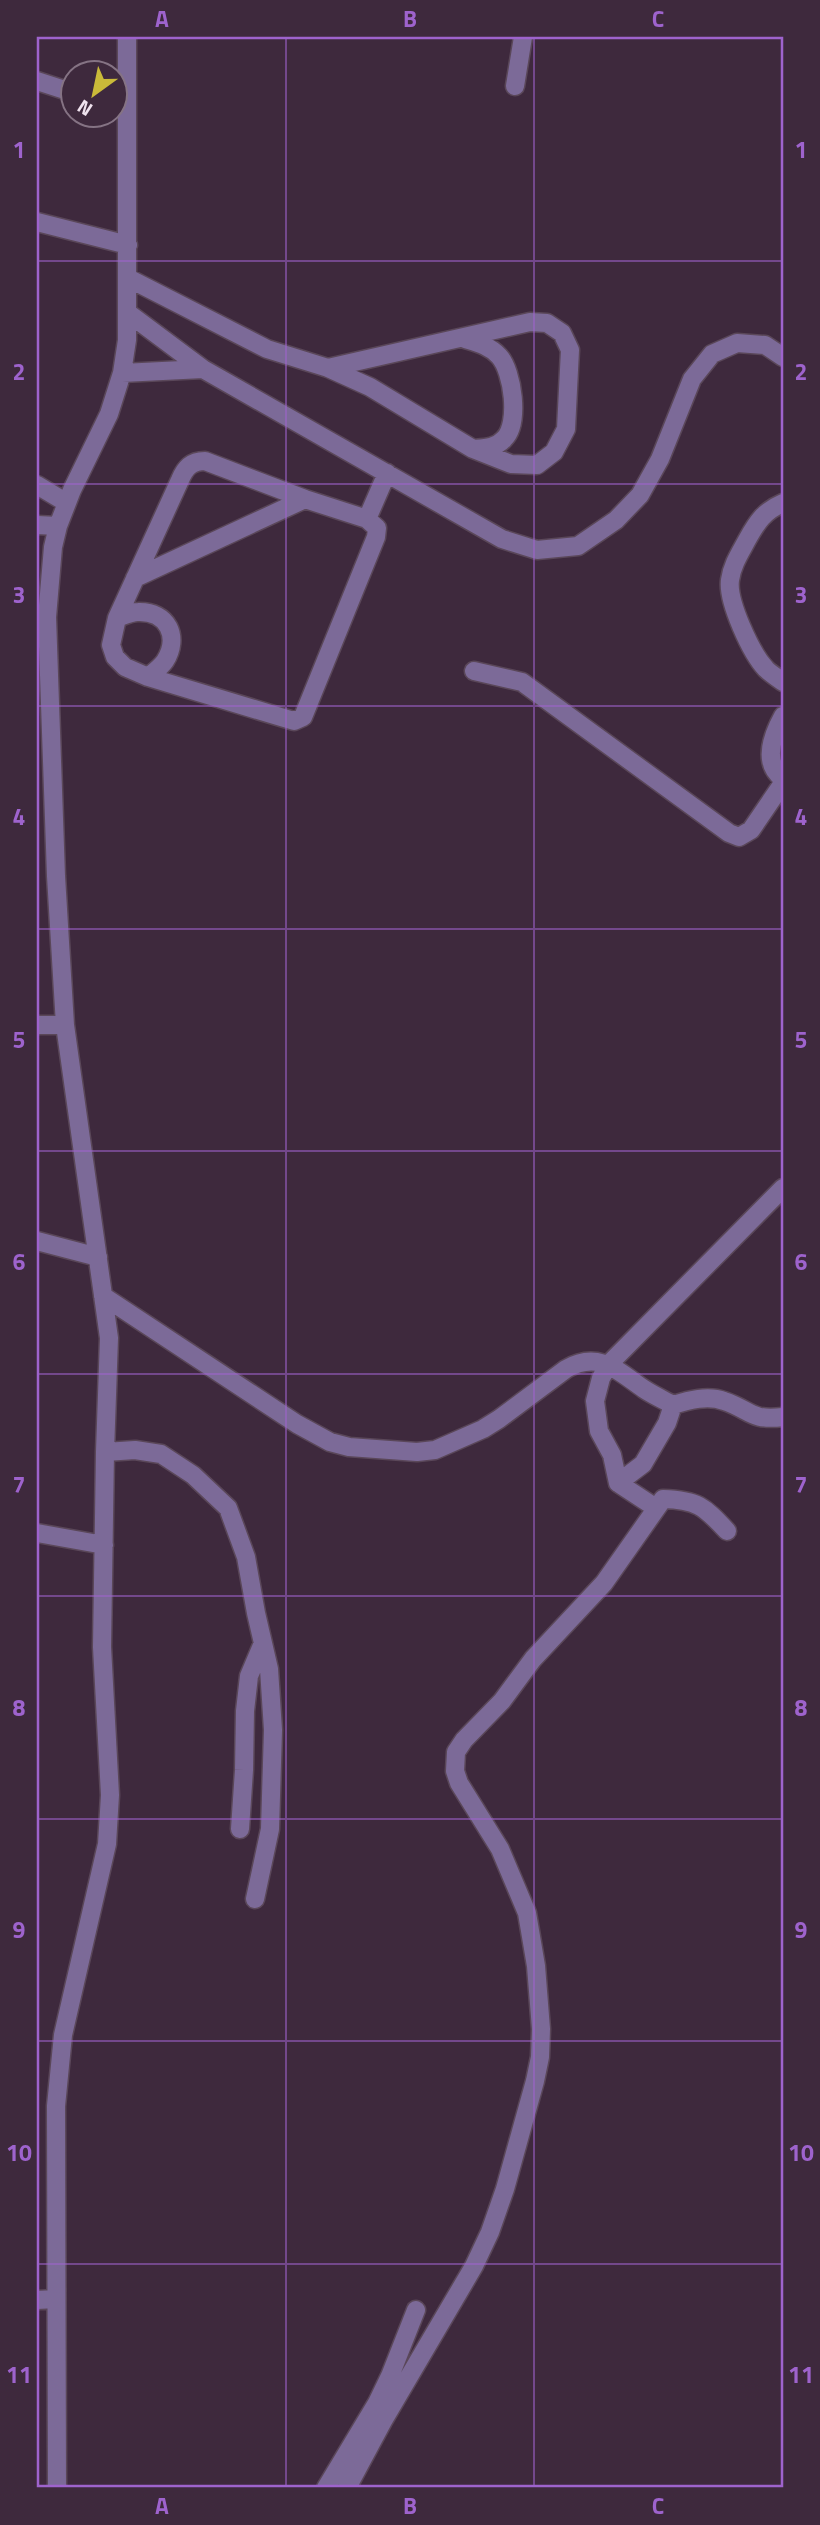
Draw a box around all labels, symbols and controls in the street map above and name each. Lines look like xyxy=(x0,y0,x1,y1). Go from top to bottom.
text: A xyxy=(155,1,169,36)
text: B xyxy=(403,1,417,36)
text: C xyxy=(652,1,664,36)
north arrow xyxy=(60,60,130,130)
text: N xyxy=(71,93,98,124)
text: 1 xyxy=(13,132,25,167)
text: 1 xyxy=(795,132,807,167)
text: 2 xyxy=(13,354,25,389)
text: 2 xyxy=(795,354,807,389)
text: 3 xyxy=(13,577,25,612)
text: 3 xyxy=(795,577,807,612)
text: 4 xyxy=(13,799,25,834)
text: 4 xyxy=(795,799,807,834)
text: 5 xyxy=(13,1022,25,1057)
text: 5 xyxy=(795,1022,807,1057)
text: 6 xyxy=(13,1244,26,1279)
text: 6 xyxy=(795,1244,808,1279)
text: 7 xyxy=(13,1467,25,1502)
text: 7 xyxy=(795,1467,807,1502)
text: 8 xyxy=(13,1690,26,1725)
text: 8 xyxy=(795,1690,808,1725)
text: 9 xyxy=(13,1912,26,1947)
text: 9 xyxy=(795,1912,808,1947)
text: 10 xyxy=(6,2135,32,2170)
text: 10 xyxy=(788,2135,814,2170)
text: 11 xyxy=(6,2357,32,2392)
text: 11 xyxy=(788,2357,814,2392)
text: A xyxy=(155,2488,169,2523)
text: B xyxy=(403,2488,417,2523)
text: C xyxy=(652,2488,664,2523)

